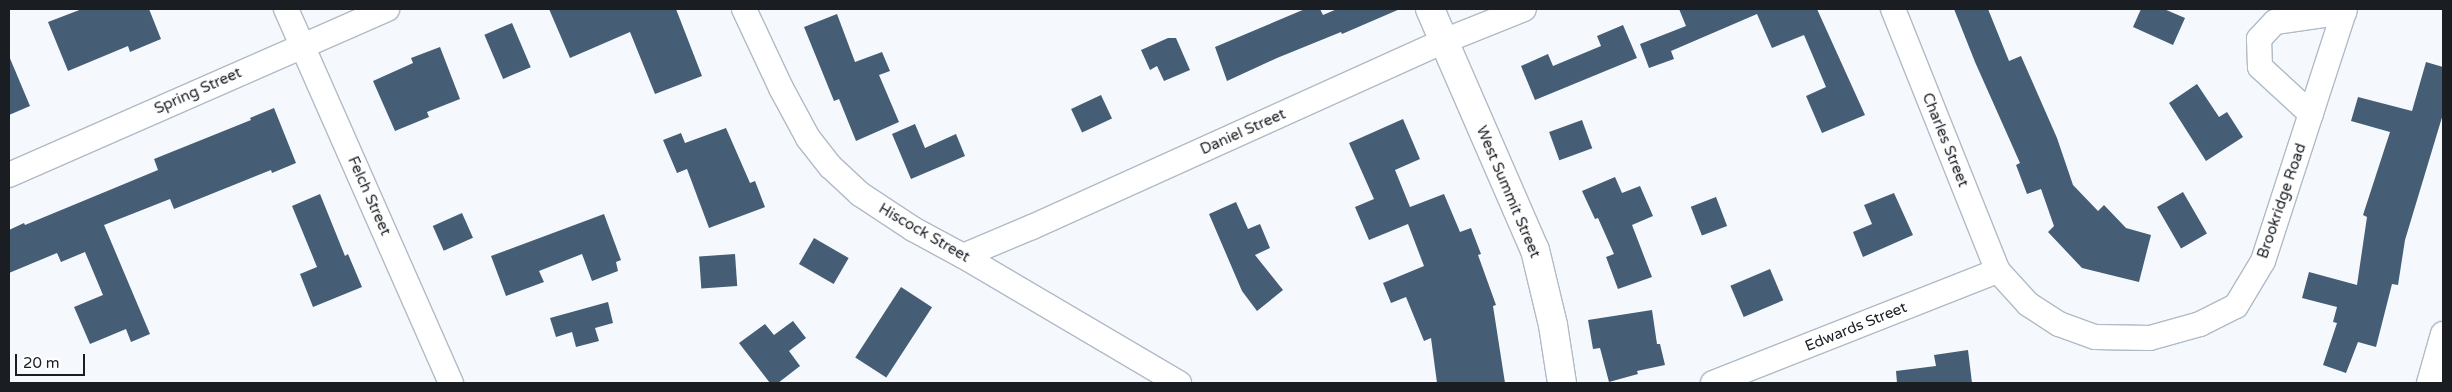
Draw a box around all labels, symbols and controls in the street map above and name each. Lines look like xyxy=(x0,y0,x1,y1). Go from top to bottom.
street label: Spring Street xyxy=(152,64,244,118)
street label: Charles Street xyxy=(1918,90,1972,190)
street label: Daniel Street xyxy=(1198,105,1288,159)
street label: West Summit Street xyxy=(1472,123,1544,261)
street label: Brookridge Road xyxy=(2254,141,2310,261)
street label: Felch Street xyxy=(344,154,394,238)
street label: Hiscock Street xyxy=(875,200,973,266)
street label: Edwards Street xyxy=(1803,298,1909,356)
scale bar xyxy=(18,344,88,376)
text: 20 m xyxy=(23,354,60,372)

